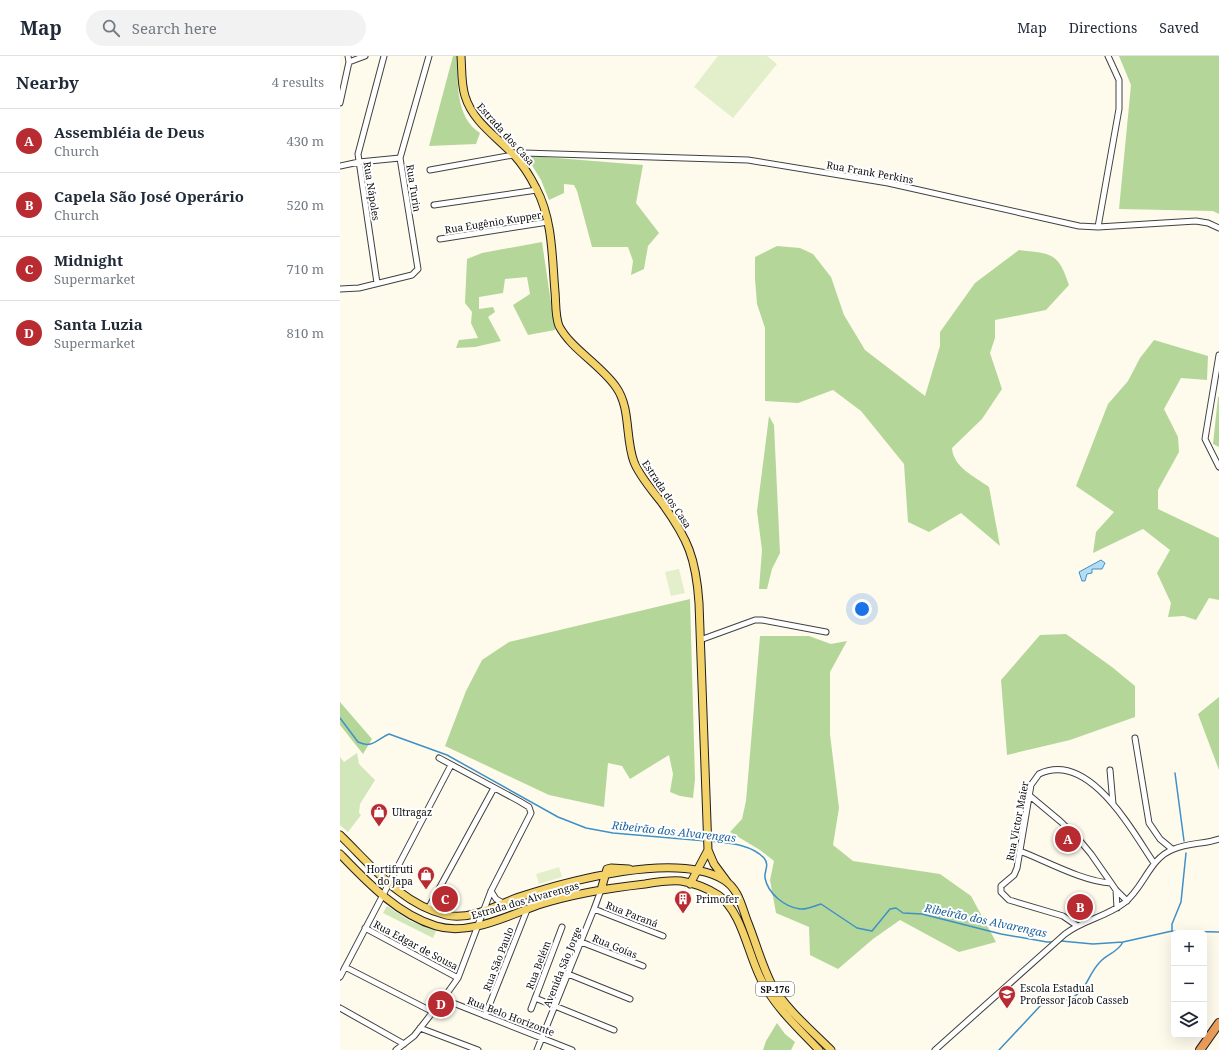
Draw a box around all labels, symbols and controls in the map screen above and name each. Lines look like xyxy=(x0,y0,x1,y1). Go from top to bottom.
search box xyxy=(86,10,366,46)
text: Map xyxy=(20,15,62,41)
icon: search xyxy=(100,17,122,39)
text: Search here xyxy=(132,18,217,38)
text: Map xyxy=(1017,18,1047,37)
text: Directions xyxy=(1069,18,1137,37)
text: Saved xyxy=(1159,18,1199,37)
text: Nearby xyxy=(16,71,79,94)
text: 4 results xyxy=(272,73,324,91)
street label: Estrada dos Casa xyxy=(474,100,538,169)
text: Assembléia de Deus xyxy=(54,122,204,142)
text: A xyxy=(24,132,34,150)
text: 430 m xyxy=(287,132,324,150)
text: Church xyxy=(54,142,99,160)
street label: Rua Frank Perkins xyxy=(825,157,915,187)
street label: Rua Nápoles xyxy=(360,161,384,222)
street label: Rua Turin xyxy=(403,163,425,213)
text: Capela São José Operário xyxy=(54,186,244,206)
text: B xyxy=(25,196,33,214)
text: 520 m xyxy=(287,196,324,214)
text: Church xyxy=(54,206,99,224)
street label: Rua Eugênio Kupper xyxy=(444,207,543,237)
text: Midnight xyxy=(54,250,123,270)
text: C xyxy=(25,260,33,278)
text: 710 m xyxy=(287,260,324,278)
text: Supermarket xyxy=(54,270,135,288)
text: Santa Luzia xyxy=(54,314,143,334)
text: D xyxy=(24,324,34,342)
text: 810 m xyxy=(287,324,324,342)
text: Supermarket xyxy=(54,334,135,352)
street label: Estrada dos Casa xyxy=(639,457,695,531)
your location xyxy=(852,599,872,619)
street label: Rua Victor Maier xyxy=(1002,780,1032,862)
shop icon: Ultragaz xyxy=(369,802,389,827)
place label: Ultragaz xyxy=(392,805,432,819)
water label: Ribeirão dos Alvarengas xyxy=(610,817,737,845)
pin: A xyxy=(1055,824,1081,854)
place label: Hortifruti do Japa xyxy=(366,862,414,888)
shop icon: Hortifruti do Japa xyxy=(416,865,436,890)
street label: Estrada dos Alvarengas xyxy=(470,878,581,922)
pin: C xyxy=(432,884,458,914)
building icon: Primofer xyxy=(673,889,693,914)
place label: Primofer xyxy=(696,892,739,906)
pin: B xyxy=(1067,892,1093,922)
street label: Rua Paraná xyxy=(604,898,661,931)
water label: Ribeirão dos Alvarengas xyxy=(923,899,1049,940)
street label: Rua Edgar de Sousa xyxy=(371,917,461,973)
street label: Rua São Paulo xyxy=(479,925,517,993)
street label: Avenida São Jorge xyxy=(539,925,585,1009)
map controls xyxy=(1171,930,1207,1038)
button: + xyxy=(1171,930,1207,966)
street label: Rua Goías xyxy=(590,931,640,962)
street label: Rua Belém xyxy=(522,938,554,991)
button: − xyxy=(1171,966,1207,1002)
place label: Escola Estadual Professor Jacob Casseb xyxy=(1020,981,1129,1007)
road number: SP-176 xyxy=(756,982,794,996)
school or university icon: Escola Estadual Professor Jacob Casseb xyxy=(997,984,1017,1009)
pin: D xyxy=(428,989,454,1019)
street label: Rua Belo Horizonte xyxy=(465,993,557,1039)
button: layers xyxy=(1171,1002,1207,1038)

